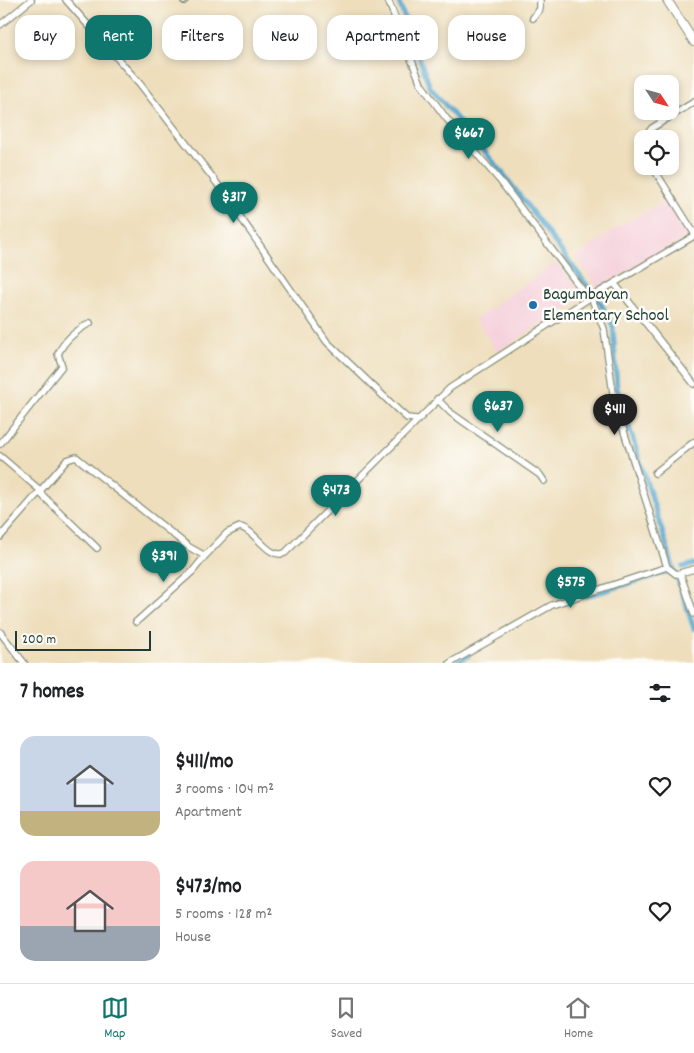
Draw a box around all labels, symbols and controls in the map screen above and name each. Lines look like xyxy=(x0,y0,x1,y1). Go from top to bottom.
chip: Buy xyxy=(15,15,75,60)
chip: Rent xyxy=(85,15,152,60)
chip: Filters xyxy=(162,15,243,60)
chip: New xyxy=(253,15,317,60)
chip: Apartment xyxy=(327,15,438,60)
chip: House xyxy=(448,15,525,60)
north arrow xyxy=(634,75,679,120)
map controls xyxy=(634,75,679,175)
pin: $667 xyxy=(439,118,499,160)
text: $667 xyxy=(454,122,484,145)
button: locate xyxy=(634,130,679,175)
pin: $317 xyxy=(204,182,264,224)
text: $317 xyxy=(222,186,246,209)
place label: Bagumbayan Elementary School xyxy=(543,283,670,329)
marker: Bagumbayan Elementary School xyxy=(527,299,539,311)
pin: $637 xyxy=(468,390,528,433)
pin: $411 xyxy=(585,394,645,436)
text: $637 xyxy=(483,395,513,418)
text: $411 xyxy=(604,398,626,421)
pin: $473 xyxy=(306,474,366,517)
text: $473 xyxy=(322,479,350,502)
pin: $391 xyxy=(134,540,194,583)
text: $391 xyxy=(151,545,177,568)
pin: $575 xyxy=(541,566,601,609)
text: $575 xyxy=(556,571,586,594)
scale bar xyxy=(15,628,151,651)
text: 200 m xyxy=(22,630,56,650)
text: 7 homes xyxy=(20,678,84,708)
icon: filters xyxy=(646,679,674,707)
text: $411/mo xyxy=(175,748,233,778)
icon: home xyxy=(60,756,120,816)
icon: heart xyxy=(646,772,674,800)
text: 3 rooms · 104 m² xyxy=(175,778,274,801)
text: Apartment xyxy=(175,801,242,824)
text: $473/mo xyxy=(175,873,242,903)
icon: home xyxy=(60,881,120,941)
icon: heart xyxy=(646,897,674,925)
text: 5 rooms · 128 m² xyxy=(175,903,272,926)
text: House xyxy=(175,926,211,949)
tab: Map xyxy=(101,994,129,1044)
tab: Saved xyxy=(331,994,362,1044)
tab: Home xyxy=(564,994,593,1044)

